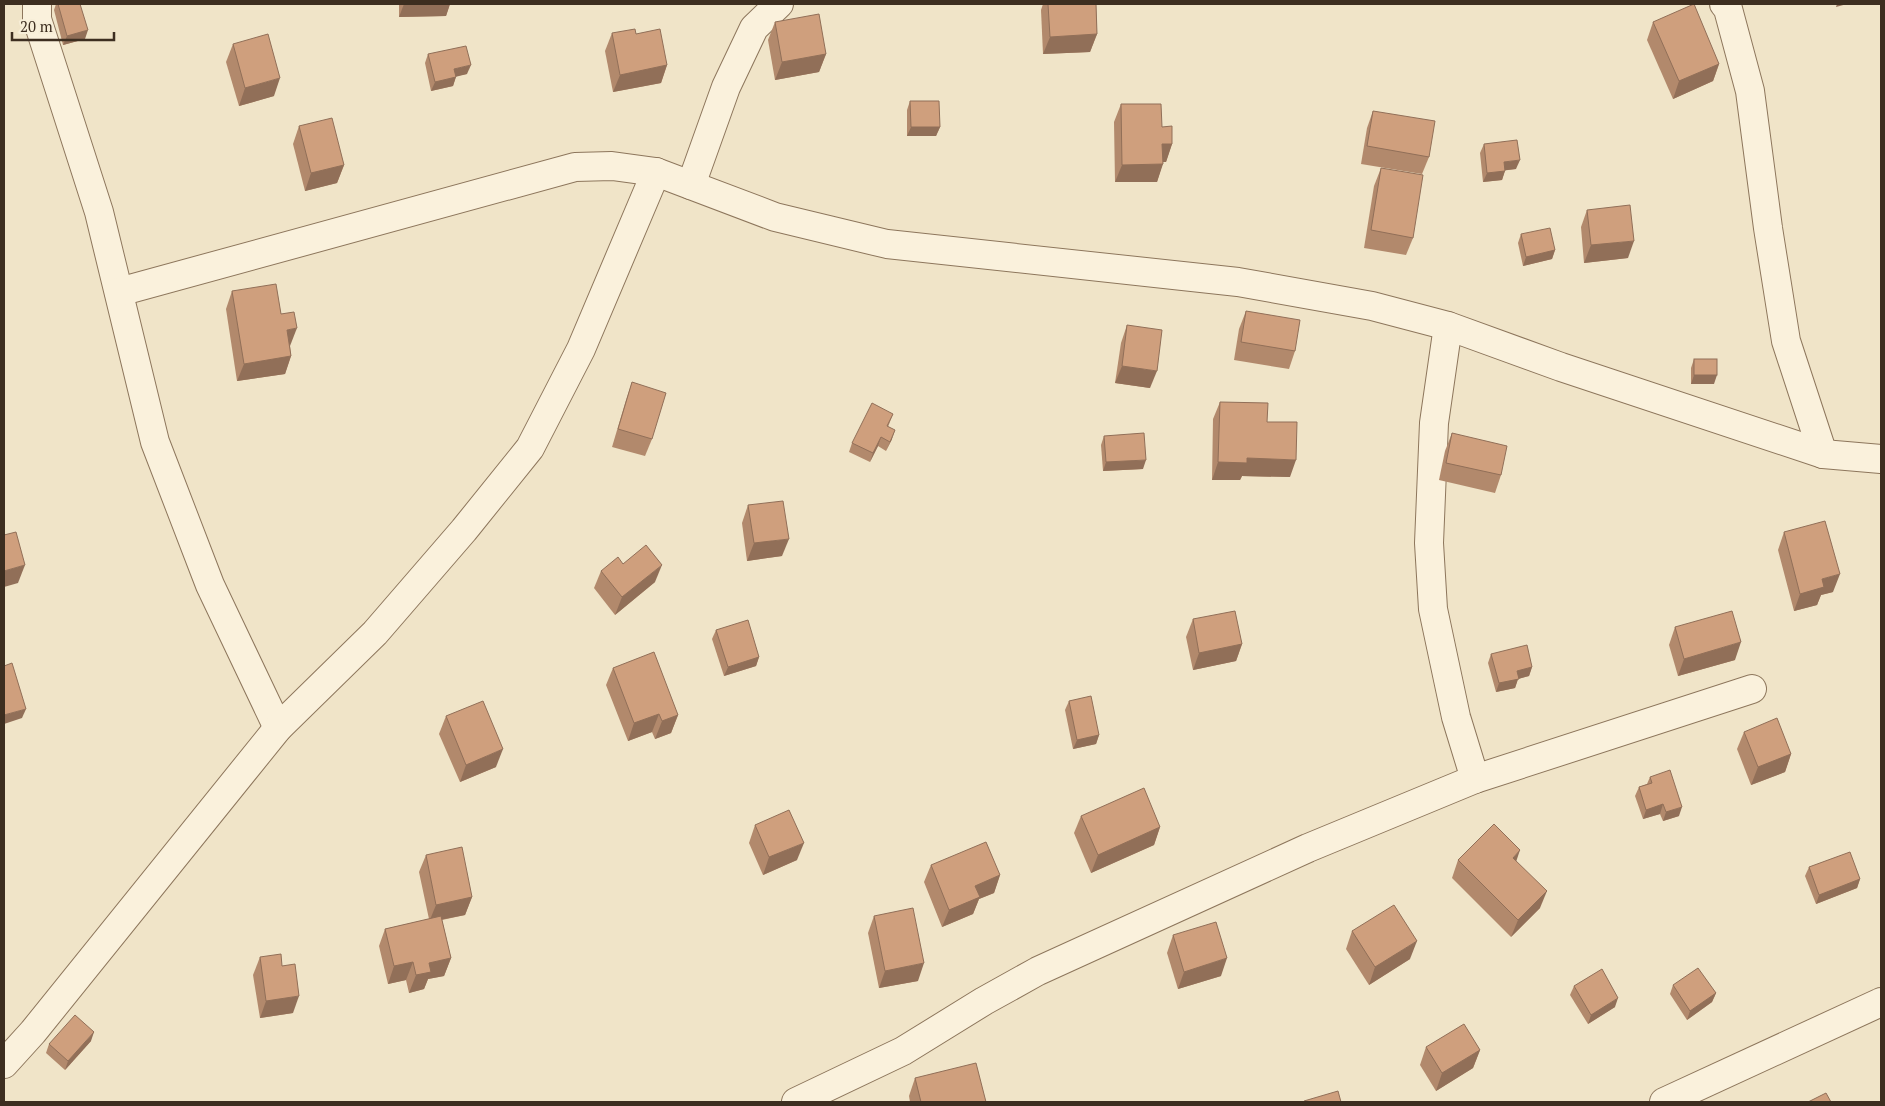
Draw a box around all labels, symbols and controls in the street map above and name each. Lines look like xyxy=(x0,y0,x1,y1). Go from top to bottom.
scale bar xyxy=(12,10,115,42)
text: 20 m xyxy=(20,16,53,36)

